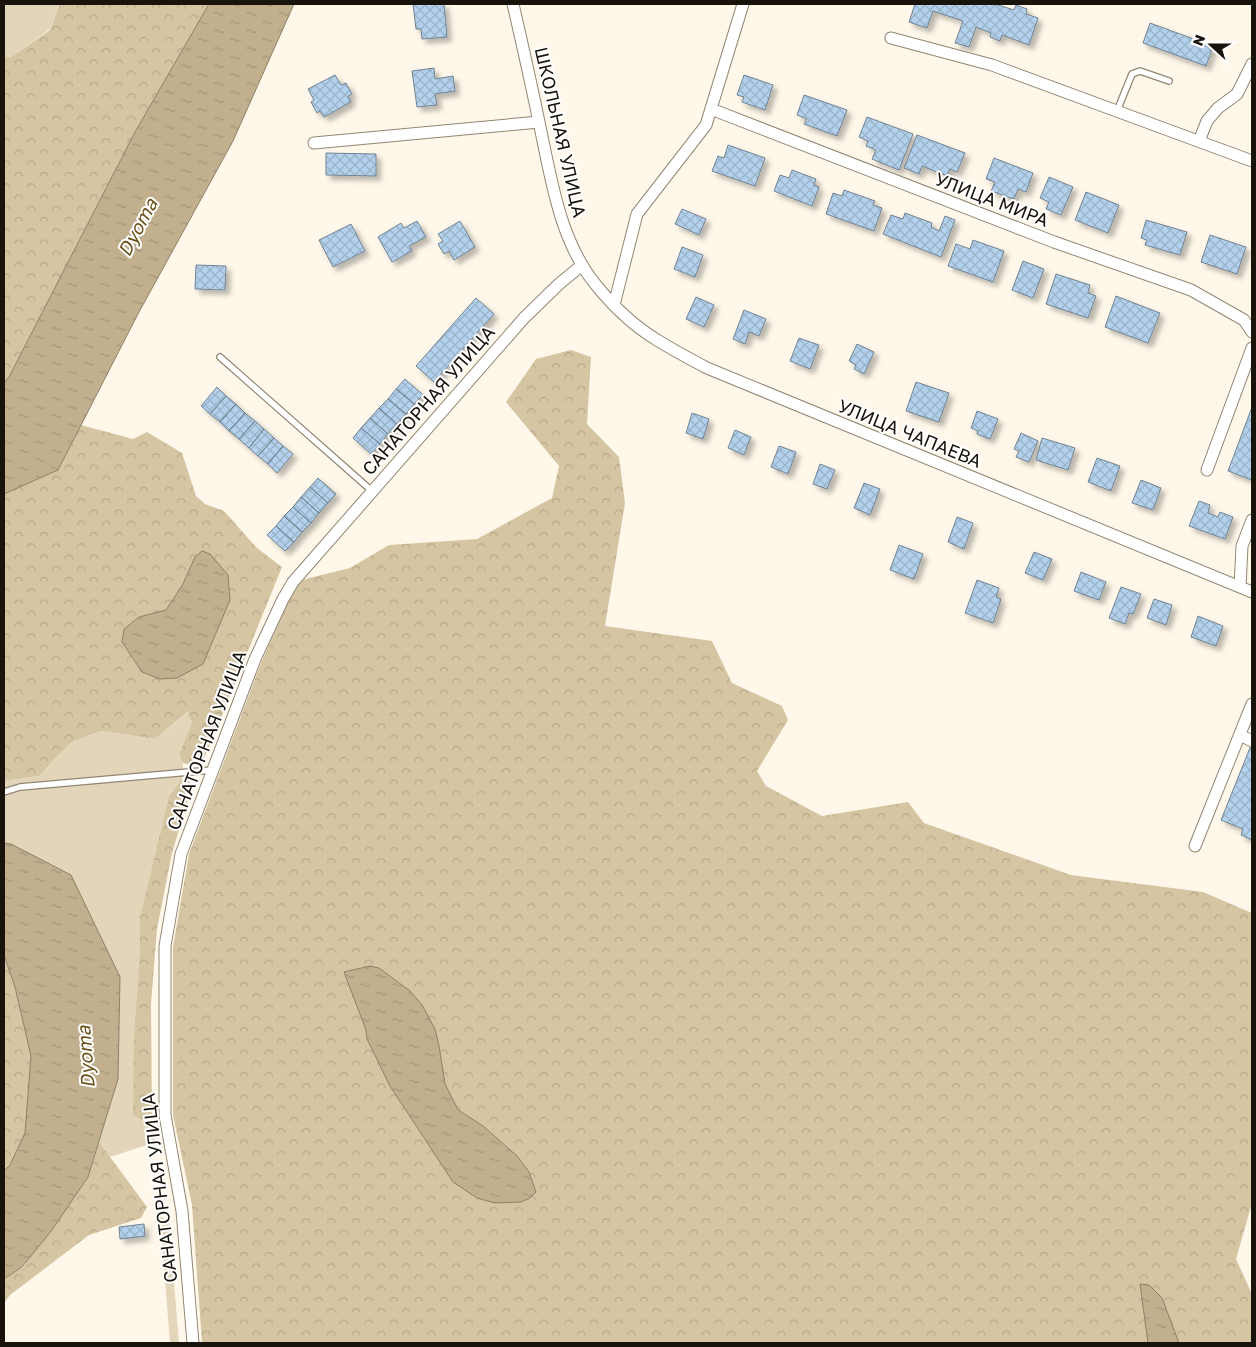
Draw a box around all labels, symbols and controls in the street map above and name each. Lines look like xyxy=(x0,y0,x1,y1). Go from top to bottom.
north arrow xyxy=(1186,20,1236,70)
text: N xyxy=(1189,32,1208,48)
street label: ШКОЛЬНАЯ УЛИЦА xyxy=(531,45,591,219)
street label: УЛИЦА МИРА xyxy=(932,167,1052,231)
water label: Dyoma xyxy=(112,193,162,260)
street label: САНАТОРНАЯ УЛИЦА xyxy=(357,321,499,479)
street label: УЛИЦА ЧАПАЕВА xyxy=(835,394,985,472)
street label: САНАТОРНАЯ УЛИЦА xyxy=(162,647,250,833)
water label: Dyoma xyxy=(71,1024,99,1089)
street label: САНАТОРНАЯ УЛИЦА xyxy=(136,1092,182,1284)

